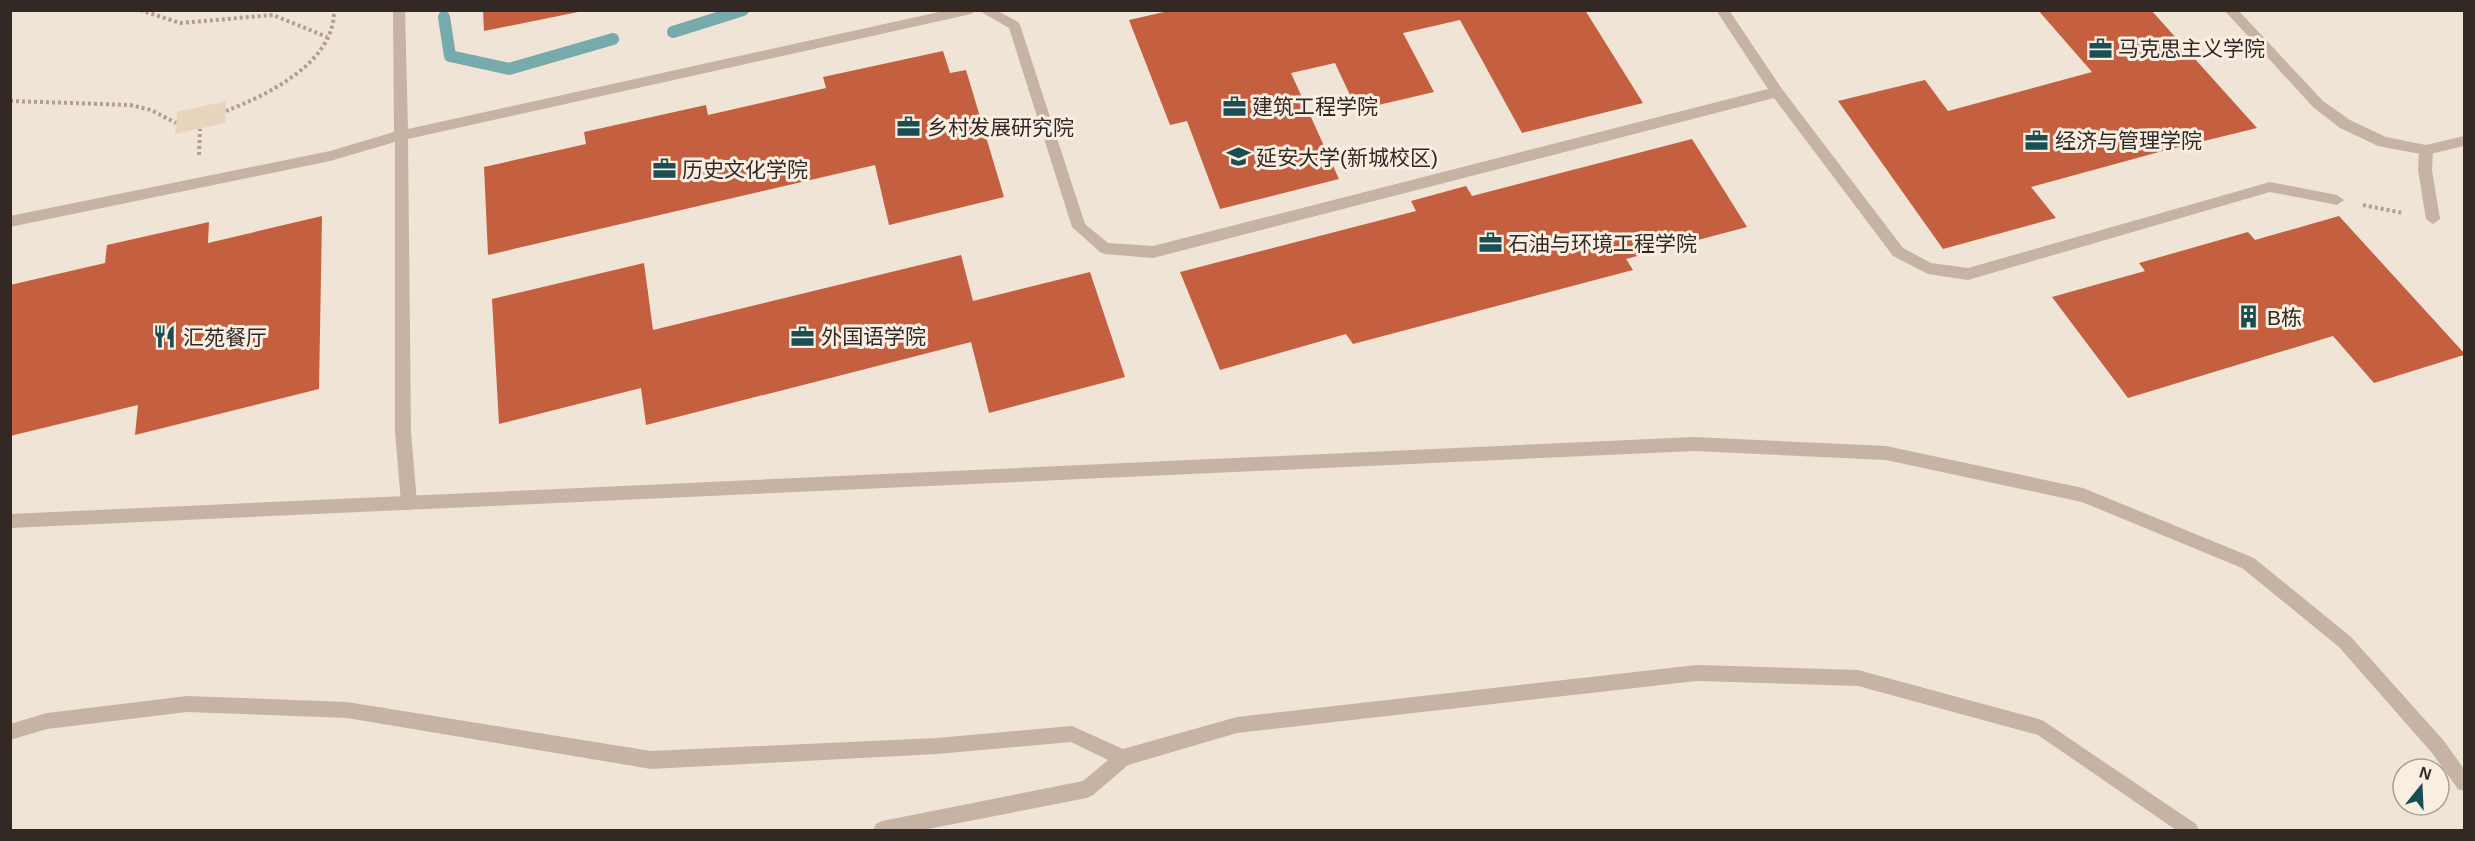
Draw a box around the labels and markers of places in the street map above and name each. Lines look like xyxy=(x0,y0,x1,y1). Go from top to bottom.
office icon: 马克思主义学院 xyxy=(2087,35,2113,61)
place label: 马克思主义学院 xyxy=(2118,37,2265,60)
office icon: 建筑工程学院 xyxy=(1221,93,1247,119)
place label: 建筑工程学院 xyxy=(1252,95,1378,118)
office icon: 乡村发展研究院 xyxy=(896,114,922,140)
place label: 乡村发展研究院 xyxy=(927,116,1074,139)
office icon: 经济与管理学院 xyxy=(2024,127,2050,153)
place label: 经济与管理学院 xyxy=(2055,129,2202,152)
school or university icon: 延安大学(新城校区) xyxy=(1225,144,1251,170)
place label: 延安大学(新城校区) xyxy=(1256,146,1438,169)
office icon: 历史文化学院 xyxy=(651,156,677,182)
place label: 历史文化学院 xyxy=(682,158,808,181)
office icon: 石油与环境工程学院 xyxy=(1477,230,1503,256)
place label: 石油与环境工程学院 xyxy=(1508,232,1697,255)
building icon: B栋 xyxy=(2236,304,2262,330)
place label: B栋 xyxy=(2267,306,2302,329)
office icon: 外国语学院 xyxy=(790,323,816,349)
restaurant icon: 汇苑餐厅 xyxy=(152,324,178,350)
place label: 外国语学院 xyxy=(821,325,926,348)
place label: 汇苑餐厅 xyxy=(183,326,267,349)

